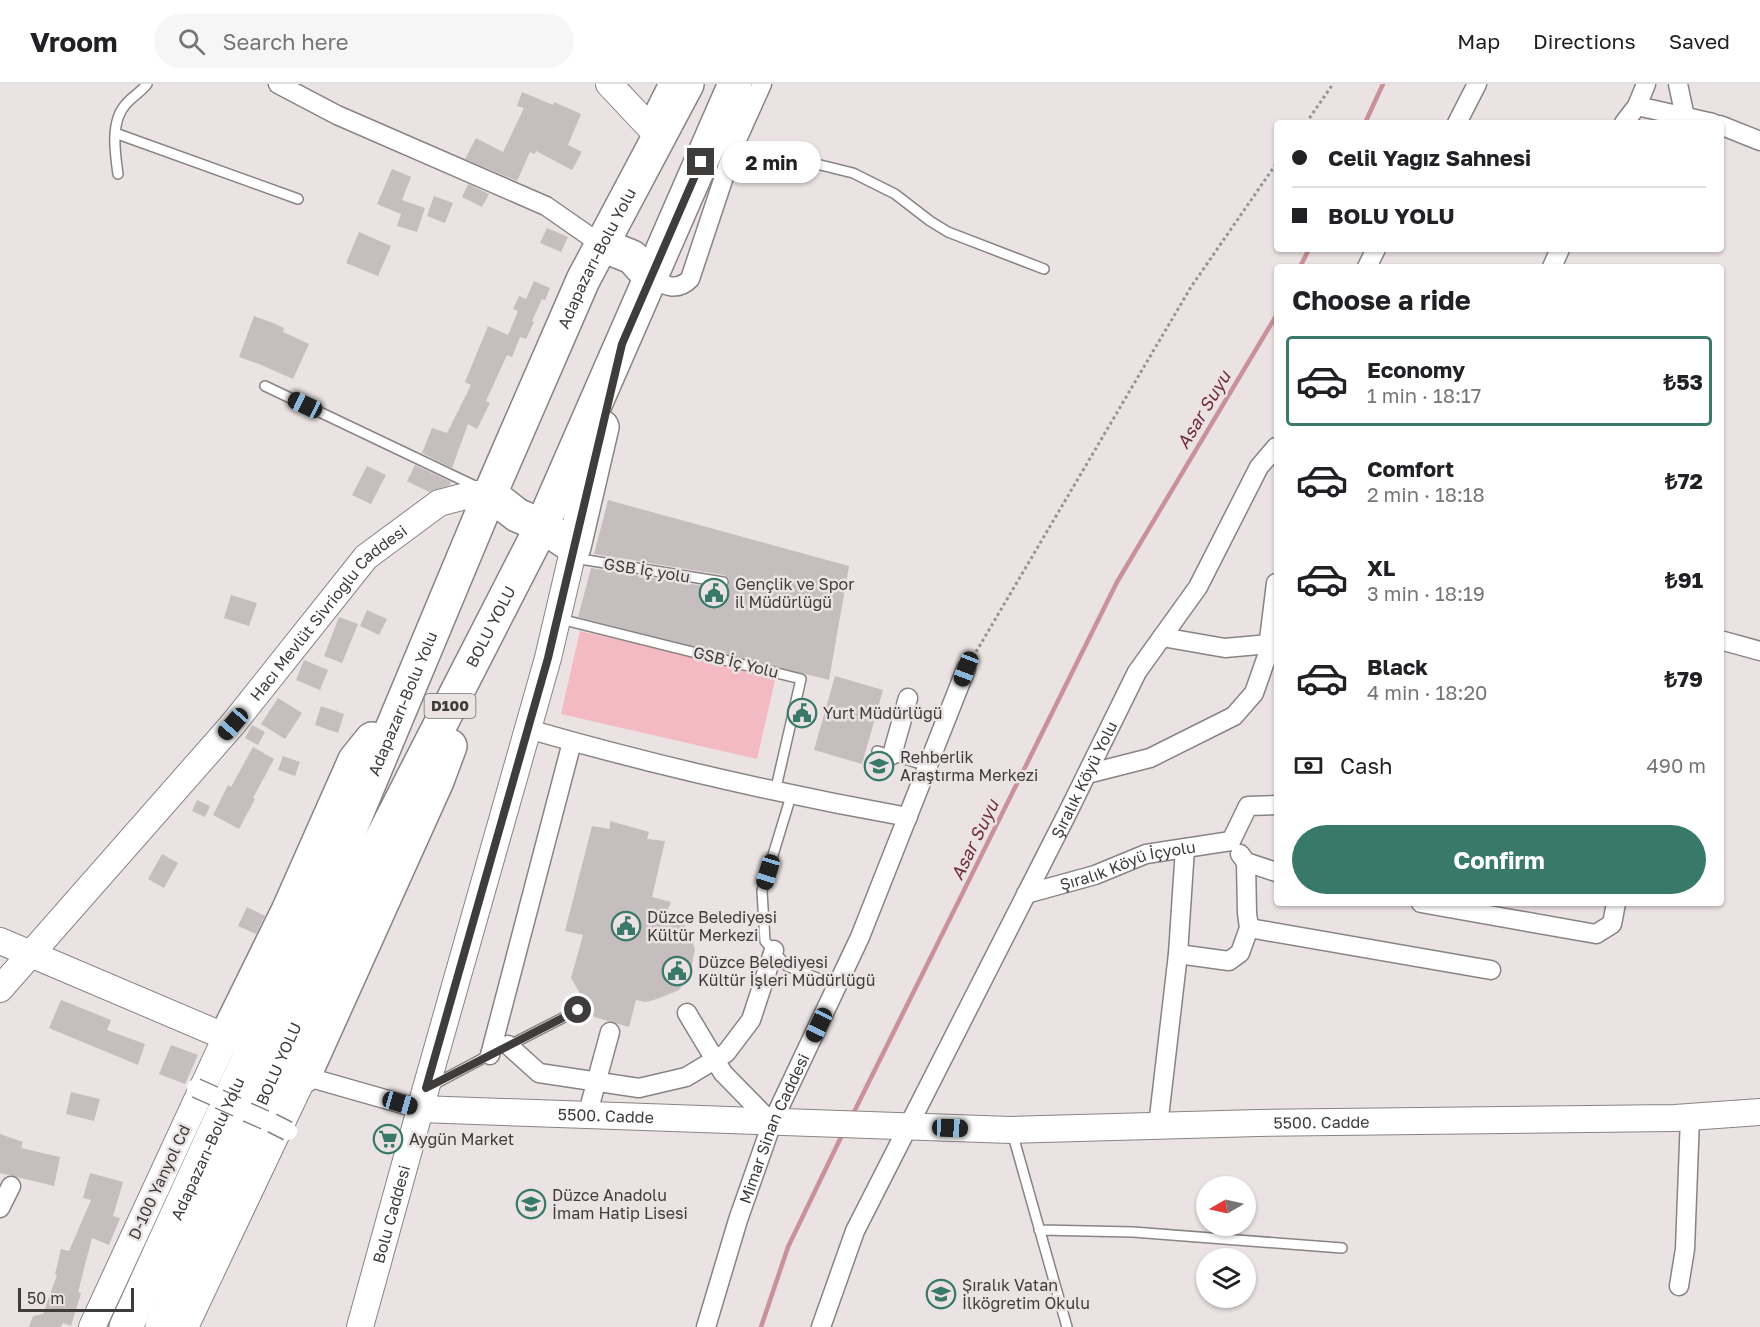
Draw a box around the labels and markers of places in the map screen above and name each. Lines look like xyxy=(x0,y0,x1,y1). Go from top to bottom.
place label: Gençlik ve Spor il Müdürlüğü xyxy=(735,574,854,612)
public building icon: Gençlik ve Spor il Müdürlüğü xyxy=(698,577,730,609)
public building icon: Yurt Müdürlüğü xyxy=(786,697,818,729)
place label: Yurt Müdürlüğü xyxy=(823,703,942,723)
place label: Rehberlik Araştırma Merkezi xyxy=(900,747,1038,785)
school or university icon: Rehberlik Araştırma Merkezi xyxy=(863,750,895,782)
place label: Düzce Belediyesi Kültür Merkezi xyxy=(647,907,777,945)
public building icon: Düzce Belediyesi Kültür Merkezi xyxy=(610,910,642,942)
place label: Düzce Belediyesi Kültür İşleri Müdürlüğü xyxy=(698,952,875,990)
public building icon: Düzce Belediyesi Kültür İşleri Müdürlüğü xyxy=(661,955,693,987)
supermarket icon: Aygün Market xyxy=(372,1123,404,1155)
place label: Aygün Market xyxy=(409,1129,514,1149)
place label: Düzce Anadolu İmam Hatip Lisesi xyxy=(552,1185,688,1223)
school or university icon: Düzce Anadolu İmam Hatip Lisesi xyxy=(515,1188,547,1220)
place label: Şıralık Vatan İlköğretim Okulu xyxy=(962,1275,1090,1313)
school or university icon: Şıralık Vatan İlköğretim Okulu xyxy=(925,1278,957,1310)

